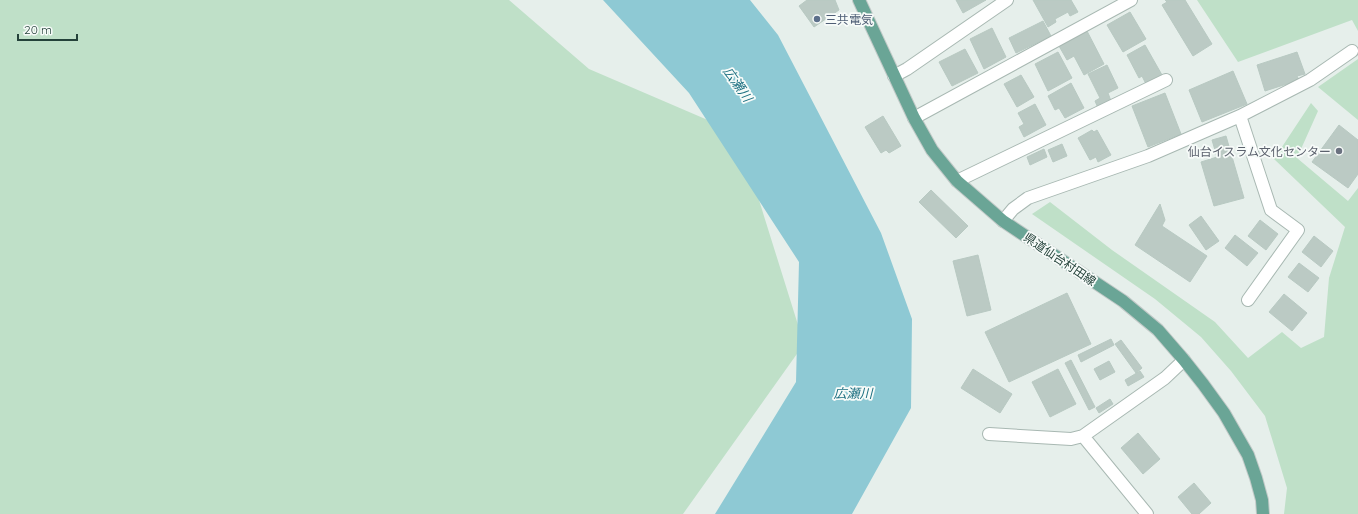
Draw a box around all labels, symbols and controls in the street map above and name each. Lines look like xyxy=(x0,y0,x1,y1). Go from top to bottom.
place label: 三共電気 xyxy=(825,12,873,27)
marker: 三共電気 xyxy=(812,14,822,24)
scale bar xyxy=(18,16,77,42)
text: 20 m xyxy=(24,22,52,37)
water label: 広瀬川 xyxy=(720,63,757,106)
place label: 仙台イスラム文化センター xyxy=(1188,144,1331,159)
marker: 仙台イスラム文化センター xyxy=(1334,146,1344,156)
street label: 県道仙台村田線 xyxy=(1021,229,1099,289)
water label: 広瀬川 xyxy=(833,385,874,401)

